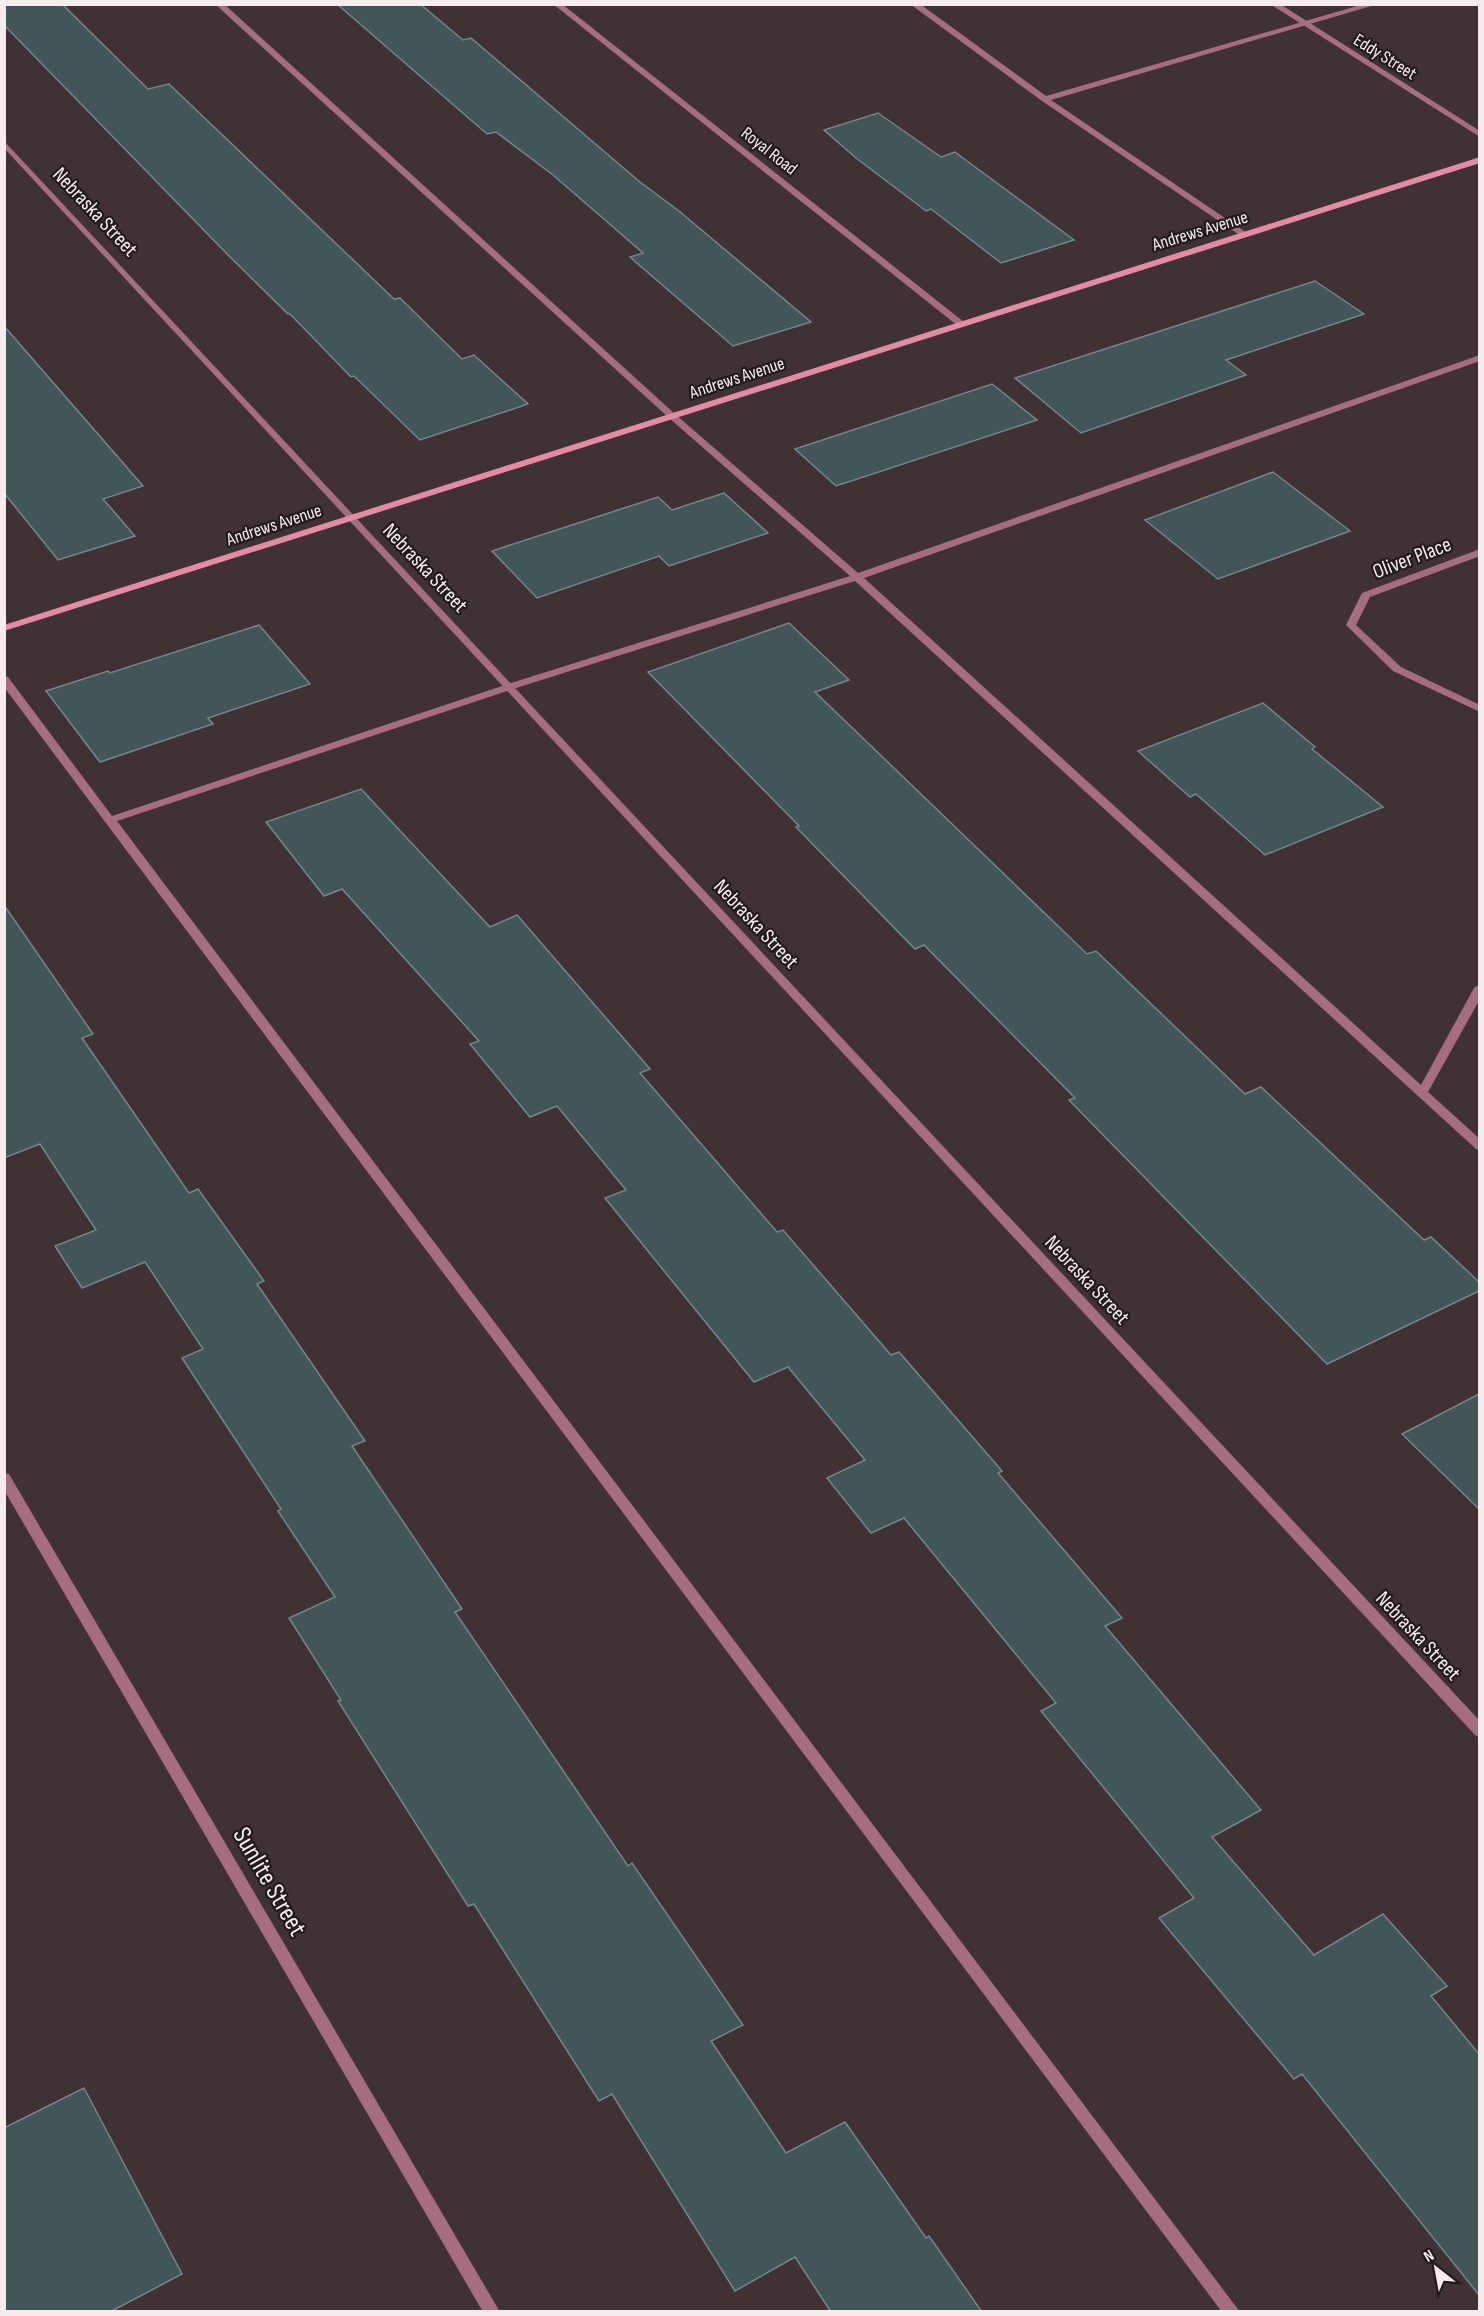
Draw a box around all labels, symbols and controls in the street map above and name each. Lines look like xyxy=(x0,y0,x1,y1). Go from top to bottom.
street label: Eddy Street xyxy=(1350,30,1421,85)
street label: Royal Road xyxy=(737,123,801,179)
street label: Nebraska Street xyxy=(47,162,143,262)
street label: Andrews Avenue xyxy=(1149,207,1250,256)
street label: Andrews Avenue xyxy=(686,353,787,404)
street label: Andrews Avenue xyxy=(223,500,324,551)
street label: Nebraska Street xyxy=(377,518,473,618)
street label: Oliver Place xyxy=(1369,532,1455,584)
street label: Nebraska Street xyxy=(708,874,804,974)
street label: Nebraska Street xyxy=(1039,1230,1135,1330)
street label: Nebraska Street xyxy=(1370,1586,1466,1686)
street label: Sunlite Street xyxy=(225,1822,313,1942)
north arrow xyxy=(1406,2238,1466,2298)
text: N xyxy=(1420,2246,1438,2267)

